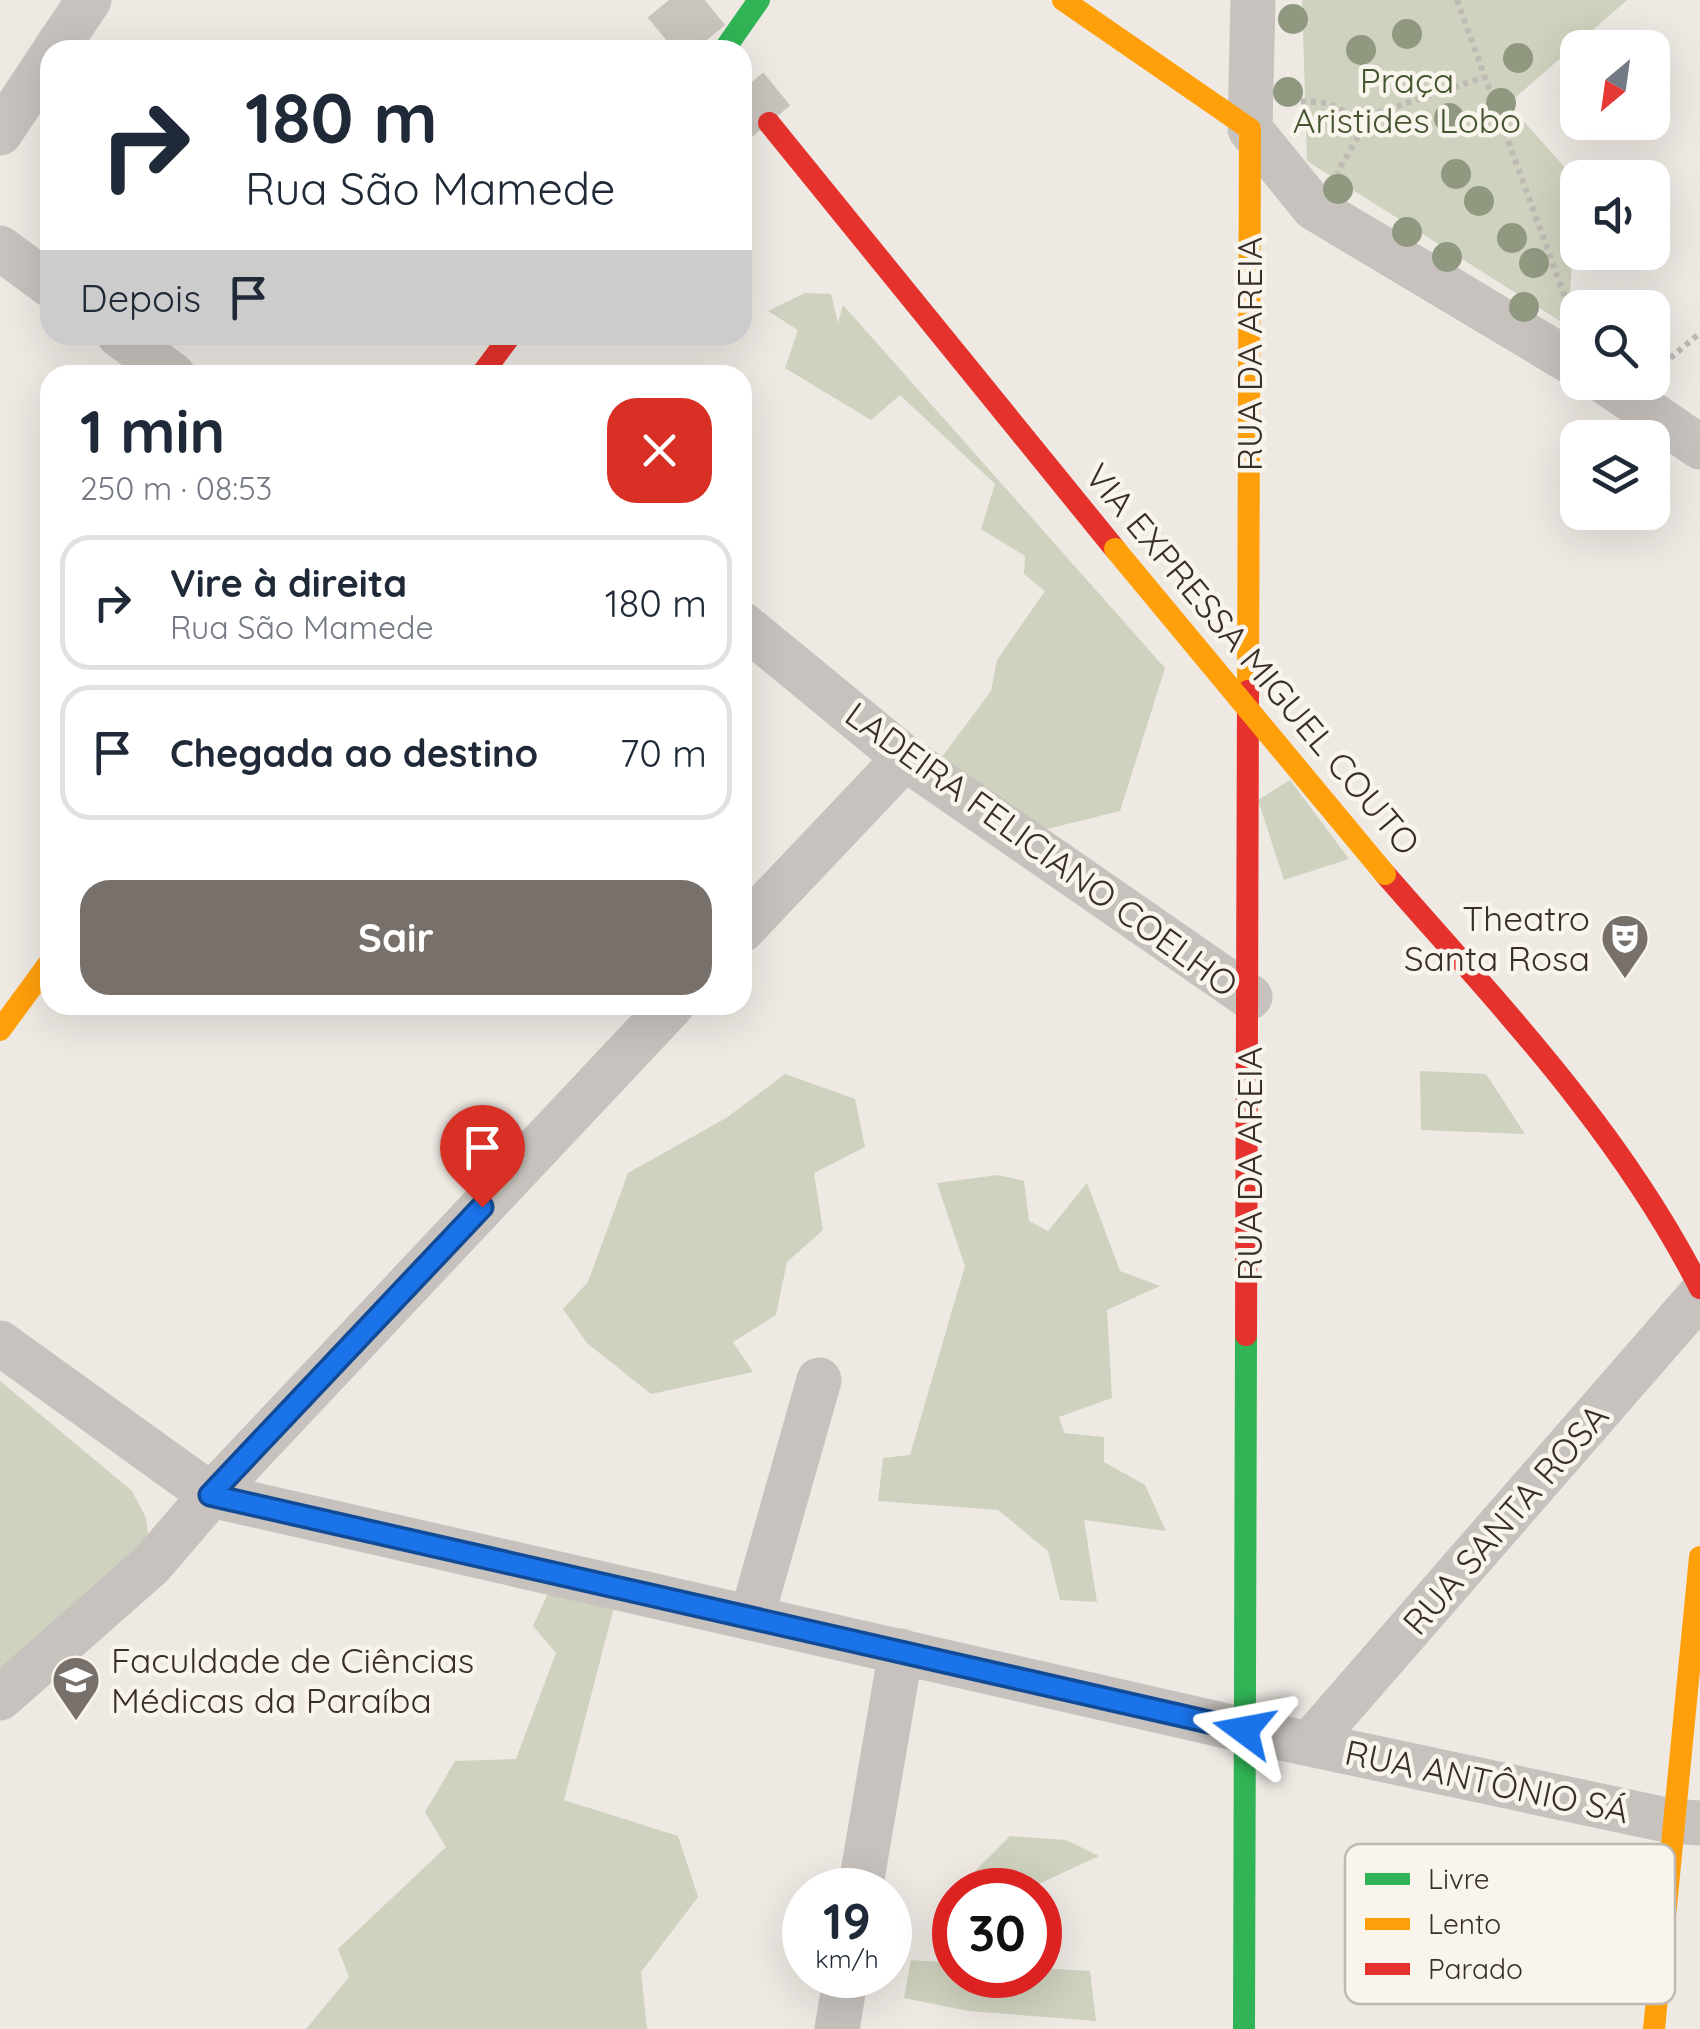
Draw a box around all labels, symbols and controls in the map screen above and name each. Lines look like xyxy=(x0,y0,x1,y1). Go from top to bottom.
north arrow xyxy=(1560,30,1670,140)
map controls xyxy=(1560,30,1670,530)
park label: Praça Aristides Lobo xyxy=(1293,58,1521,142)
text: 180 m xyxy=(245,73,438,161)
icon: right xyxy=(80,80,210,210)
text: Rua São Mamede xyxy=(245,160,616,216)
button: sound xyxy=(1560,160,1670,270)
street label: RUA DA AREIA xyxy=(1227,237,1271,471)
icon: arrive xyxy=(221,270,276,325)
text: Depois xyxy=(80,274,201,322)
button: search xyxy=(1560,290,1670,400)
text: 1 min xyxy=(80,393,225,468)
button: close xyxy=(607,398,712,503)
button: layers xyxy=(1560,420,1670,530)
street label: VIA EXPRESSA MIGUEL COUTO xyxy=(1076,454,1430,864)
text: 250 m · 08:53 xyxy=(80,468,272,508)
text: Vire à direita xyxy=(170,559,407,607)
icon: right xyxy=(85,575,140,630)
text: 180 m xyxy=(605,579,707,627)
text: Rua São Mamede xyxy=(170,607,434,647)
street label: LADEIRA FELICIANO COELHO xyxy=(837,692,1247,1006)
icon: arrive xyxy=(85,725,140,780)
text: Chegada ao destino xyxy=(170,729,538,777)
text: 70 m xyxy=(620,729,707,777)
button: Sair xyxy=(80,880,712,995)
place label: Theatro Santa Rosa xyxy=(1404,896,1590,980)
theatre icon: Theatro Santa Rosa xyxy=(1599,912,1651,980)
street label: RUA DA AREIA xyxy=(1227,1047,1271,1281)
pin xyxy=(440,1105,525,1208)
icon: arrive xyxy=(455,1120,510,1175)
street label: RUA SANTA ROSA xyxy=(1393,1394,1617,1644)
place label: Faculdade de Ciências Médicas da Paraíba xyxy=(111,1638,474,1722)
school or university icon: Faculdade de Ciências Médicas da Paraíba xyxy=(50,1654,102,1722)
position arrow xyxy=(1192,1678,1296,1782)
street label: RUA ANTÔNIO SÁ xyxy=(1341,1729,1633,1833)
legend xyxy=(1345,1844,1675,2004)
text: Livre xyxy=(1428,1861,1490,1896)
speed limit sign: 30 xyxy=(932,1868,1062,1998)
text: 19 xyxy=(823,1889,871,1952)
text: Lento xyxy=(1428,1906,1501,1941)
text: km/h xyxy=(815,1943,879,1974)
text: Parado xyxy=(1428,1951,1523,1986)

